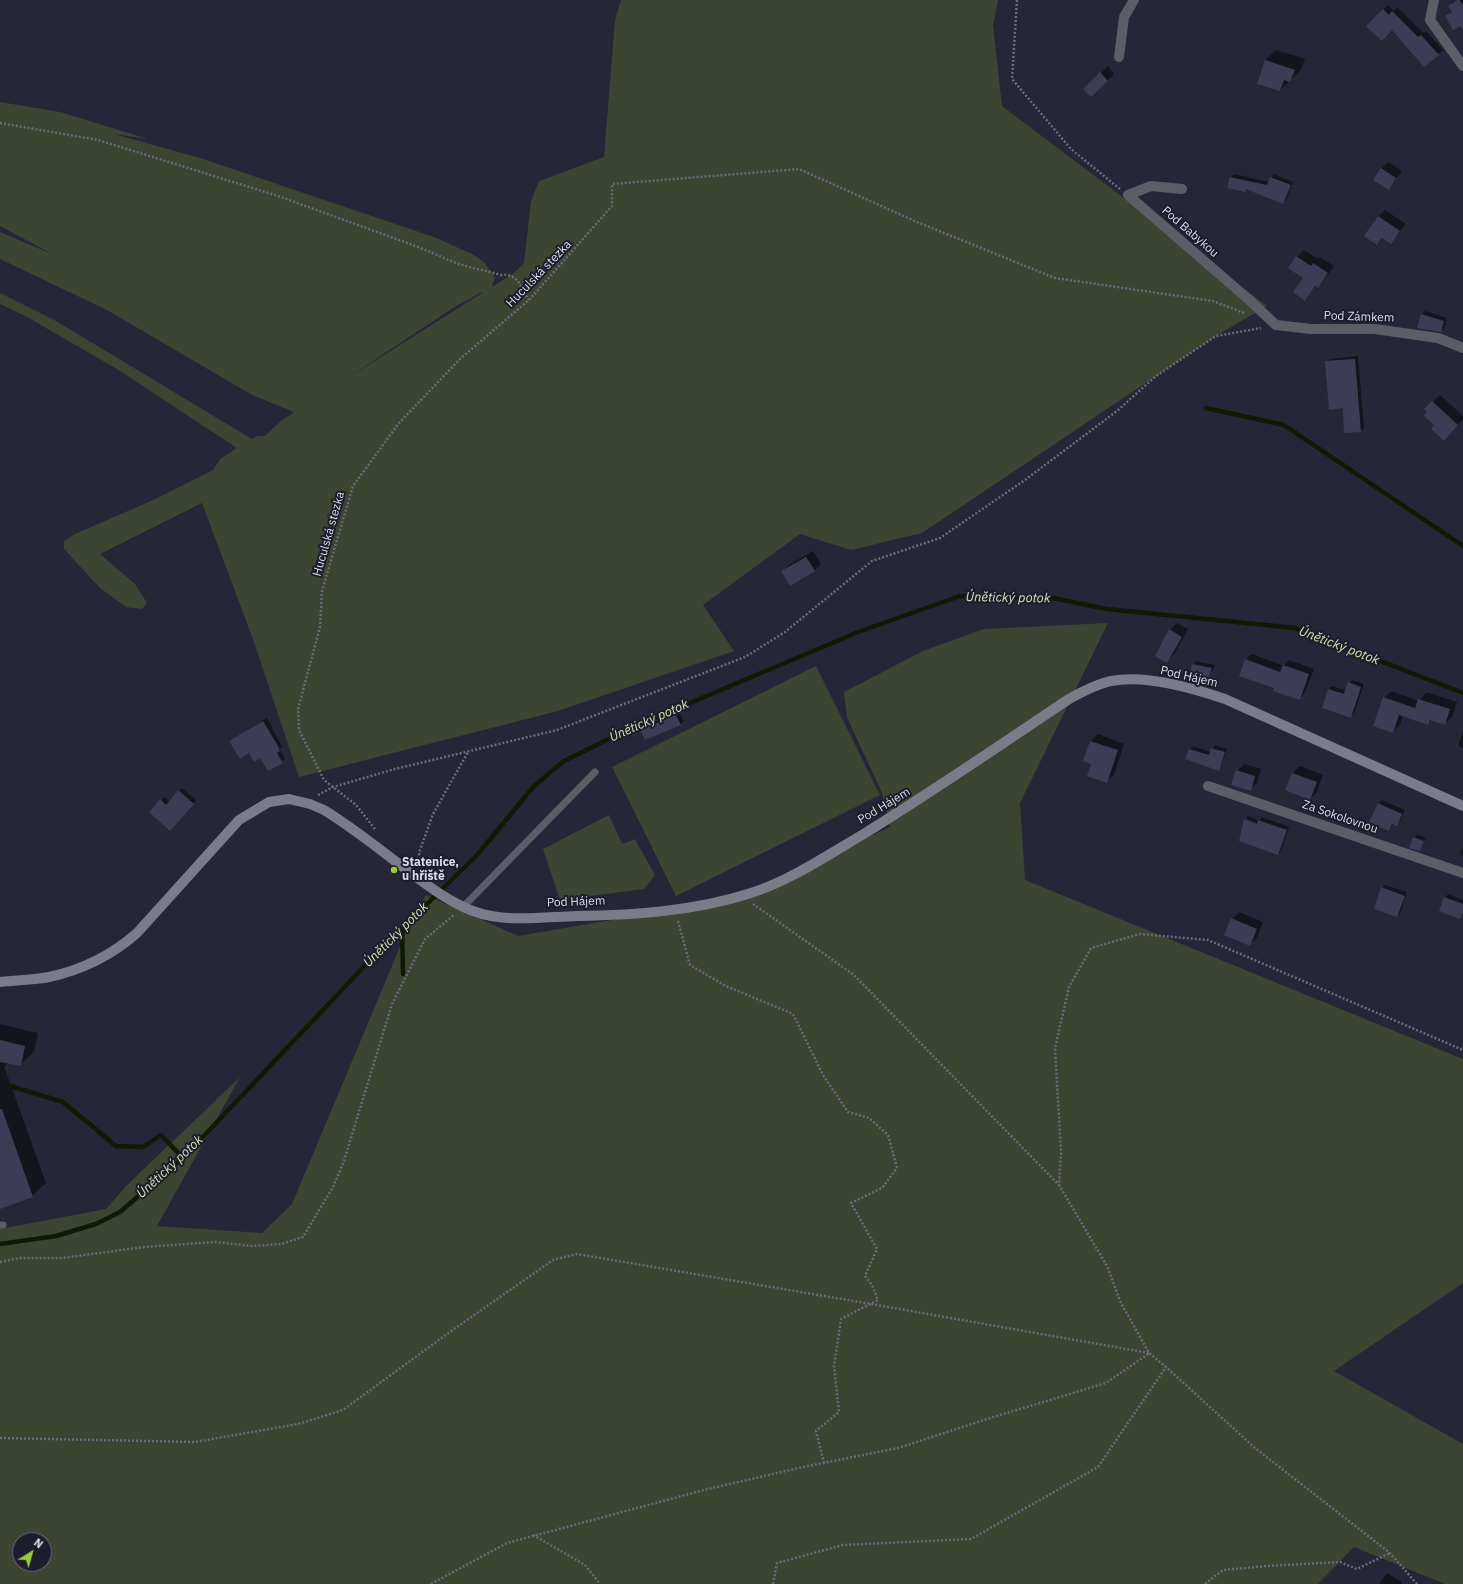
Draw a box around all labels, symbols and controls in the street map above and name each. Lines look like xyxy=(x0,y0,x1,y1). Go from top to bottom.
street label: Pod Babykou xyxy=(1159,203,1221,261)
street label: Huculská stezka xyxy=(503,238,575,310)
street label: Pod Zámkem xyxy=(1323,309,1395,325)
street label: Huculská stezka xyxy=(310,490,348,578)
water label: Únětický potok xyxy=(965,589,1051,607)
water label: Únětický potok xyxy=(1296,623,1382,669)
street label: Pod Hájem xyxy=(1159,663,1219,691)
water label: Únětický potok xyxy=(607,697,691,745)
street label: Pod Hájem xyxy=(855,785,913,827)
street label: Za Sokolovnou xyxy=(1300,797,1380,837)
place label: Statenice, u hřiště xyxy=(402,856,459,884)
marker: Statenice, u hřiště xyxy=(389,865,399,875)
street label: Pod Hájem xyxy=(547,894,605,910)
water label: Únětický potok xyxy=(360,899,432,971)
water label: Únětický potok xyxy=(134,1132,206,1202)
north arrow xyxy=(12,1532,52,1572)
text: N xyxy=(31,1535,46,1551)

